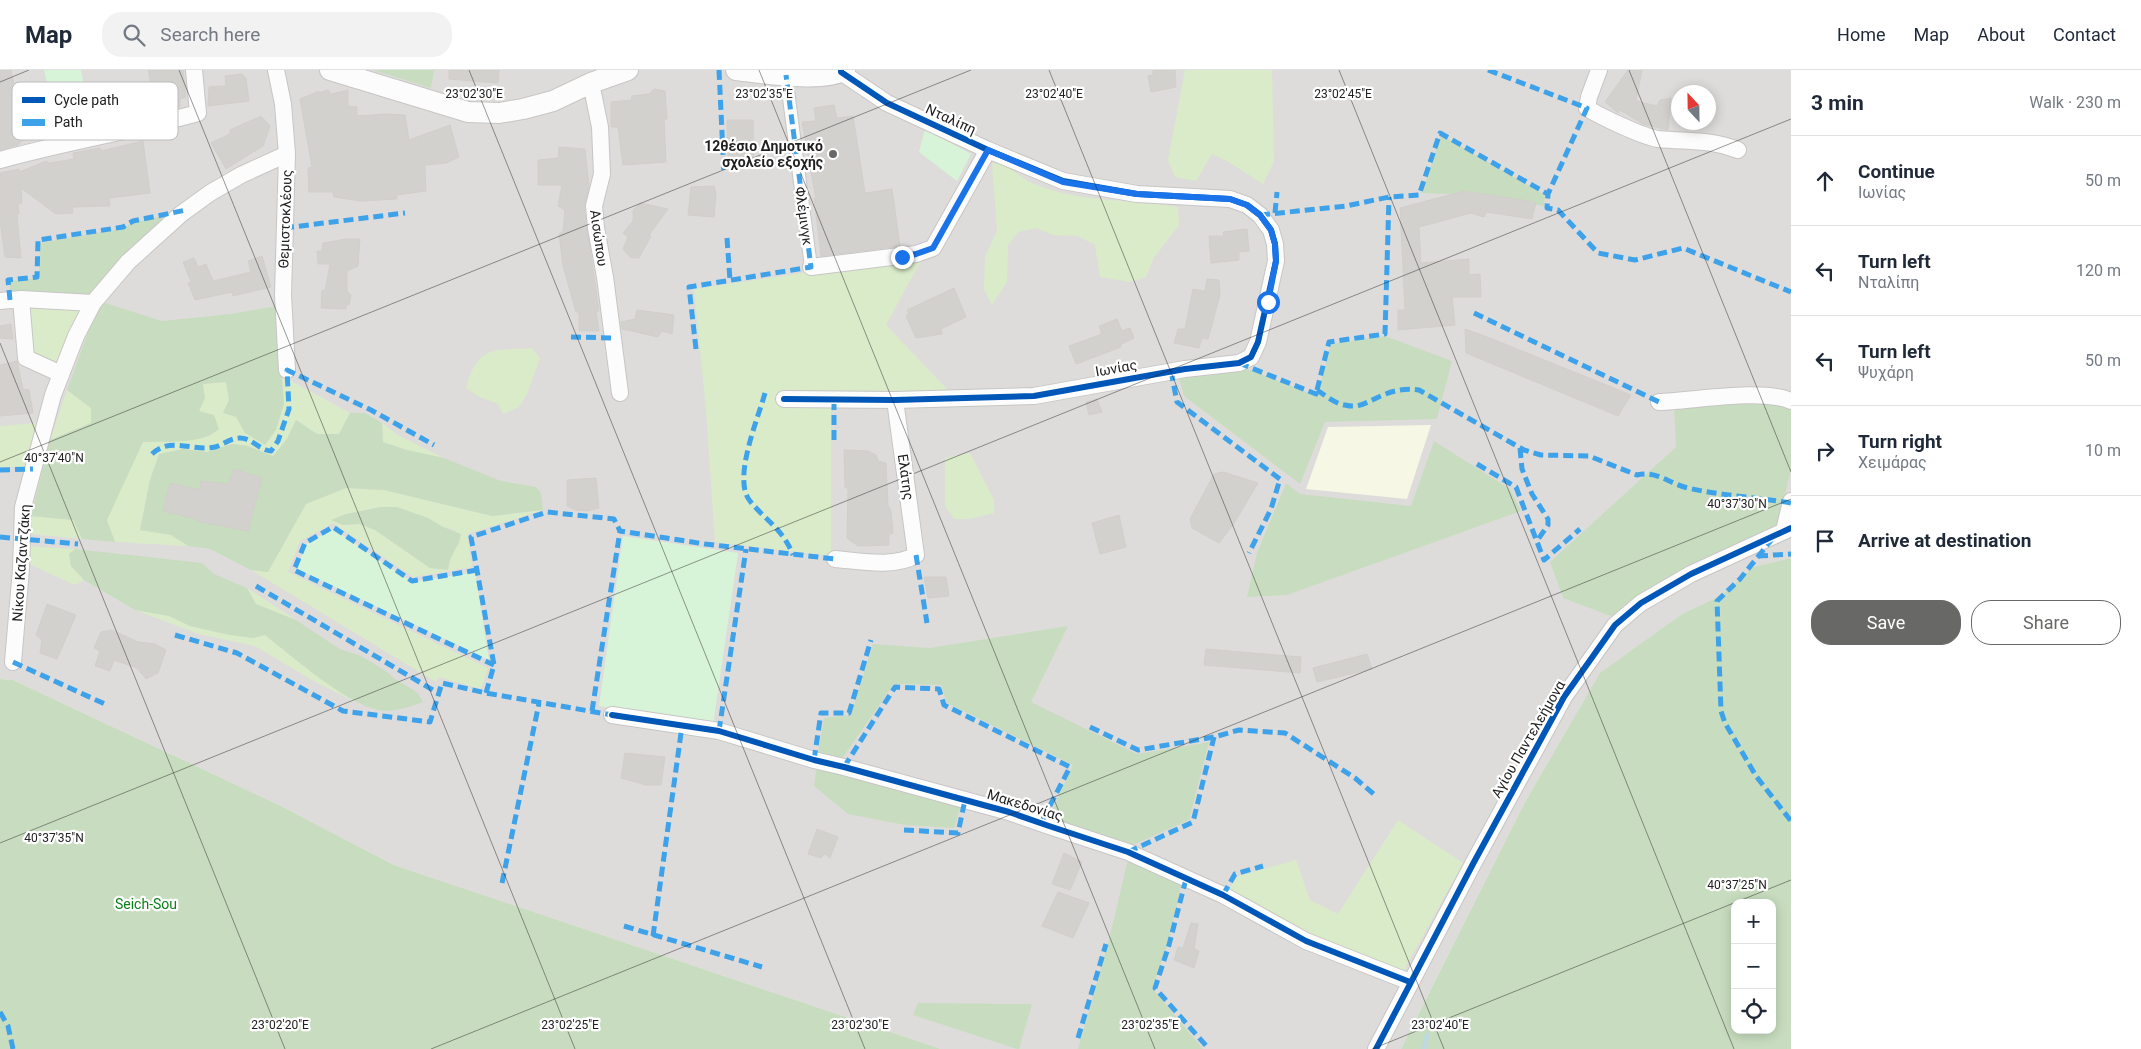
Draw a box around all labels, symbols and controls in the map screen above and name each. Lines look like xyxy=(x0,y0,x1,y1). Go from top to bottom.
search box xyxy=(102,12,452,57)
text: Map xyxy=(25,21,72,49)
icon: search xyxy=(120,21,148,49)
text: Search here xyxy=(160,23,260,46)
text: Home xyxy=(1837,24,1886,45)
text: Map xyxy=(1914,24,1949,45)
text: About xyxy=(1977,24,2025,45)
text: Contact xyxy=(2053,24,2116,45)
legend xyxy=(12,82,178,140)
north arrow xyxy=(1671,85,1716,130)
text: 23°02'30"E xyxy=(445,87,503,101)
text: 23°02'35"E xyxy=(735,87,793,101)
text: 23°02'40"E xyxy=(1025,87,1083,101)
text: 23°02'45"E xyxy=(1314,87,1372,101)
text: 3 min xyxy=(1811,91,1864,115)
text: Cycle path xyxy=(54,92,119,108)
text: Walk · 230 m xyxy=(2029,93,2121,112)
street label: Νταλίπη xyxy=(923,100,979,138)
text: Path xyxy=(54,114,83,130)
place label: 12θέσιο Δημοτικό σχολείο εξοχής xyxy=(704,138,823,171)
marker: 12θέσιο Δημοτικό σχολείο εξοχής xyxy=(827,148,839,160)
text: Continue xyxy=(1858,160,1935,183)
icon: ahead xyxy=(1811,167,1839,195)
street label: Θεμιστοκλέους xyxy=(275,169,295,269)
text: 50 m xyxy=(2085,171,2121,190)
text: Ιωνίας xyxy=(1858,183,1906,202)
street label: Φλέμινγκ xyxy=(792,186,816,247)
street label: Αισώπου xyxy=(587,209,611,267)
route end xyxy=(891,246,914,269)
text: Turn left xyxy=(1858,250,1931,273)
icon: left xyxy=(1811,257,1839,285)
text: 120 m xyxy=(2076,261,2121,280)
text: Νταλίπη xyxy=(1858,273,1919,292)
route start xyxy=(1257,291,1280,314)
text: Turn left xyxy=(1858,340,1931,363)
icon: left xyxy=(1811,347,1839,375)
text: 50 m xyxy=(2085,351,2121,370)
street label: Ιωνίας xyxy=(1094,356,1138,380)
text: Ψυχάρη xyxy=(1858,363,1914,382)
text: Turn right xyxy=(1858,430,1942,453)
icon: right xyxy=(1811,437,1839,465)
text: 10 m xyxy=(2085,441,2121,460)
text: 40°37'40"N xyxy=(24,451,84,465)
street label: Ελάτης xyxy=(895,453,917,501)
text: Χειμάρας xyxy=(1858,453,1927,472)
text: 40°37'30"N xyxy=(1707,497,1767,511)
street label: Νίκου Καζαντζάκη xyxy=(9,504,33,622)
icon: arrive xyxy=(1811,527,1839,555)
text: Arrive at destination xyxy=(1858,529,2031,552)
button: Save xyxy=(1811,600,1961,645)
button: Share xyxy=(1971,600,2121,645)
street label: Αγίου Παντελεήμονα xyxy=(1488,677,1568,800)
street label: Μακεδονίας xyxy=(985,786,1065,824)
text: 40°37'35"N xyxy=(24,831,84,845)
text: 40°37'25"N xyxy=(1707,878,1767,892)
park label: Seich-Sou xyxy=(115,896,177,912)
map controls xyxy=(1731,899,1776,1034)
button: + xyxy=(1731,899,1776,944)
button: − xyxy=(1731,944,1776,989)
button: locate xyxy=(1731,989,1776,1034)
text: 23°02'20"E xyxy=(251,1018,309,1032)
text: 23°02'25"E xyxy=(541,1018,599,1032)
text: 23°02'30"E xyxy=(831,1018,889,1032)
text: 23°02'35"E xyxy=(1121,1018,1179,1032)
text: 23°02'40"E xyxy=(1411,1018,1469,1032)

